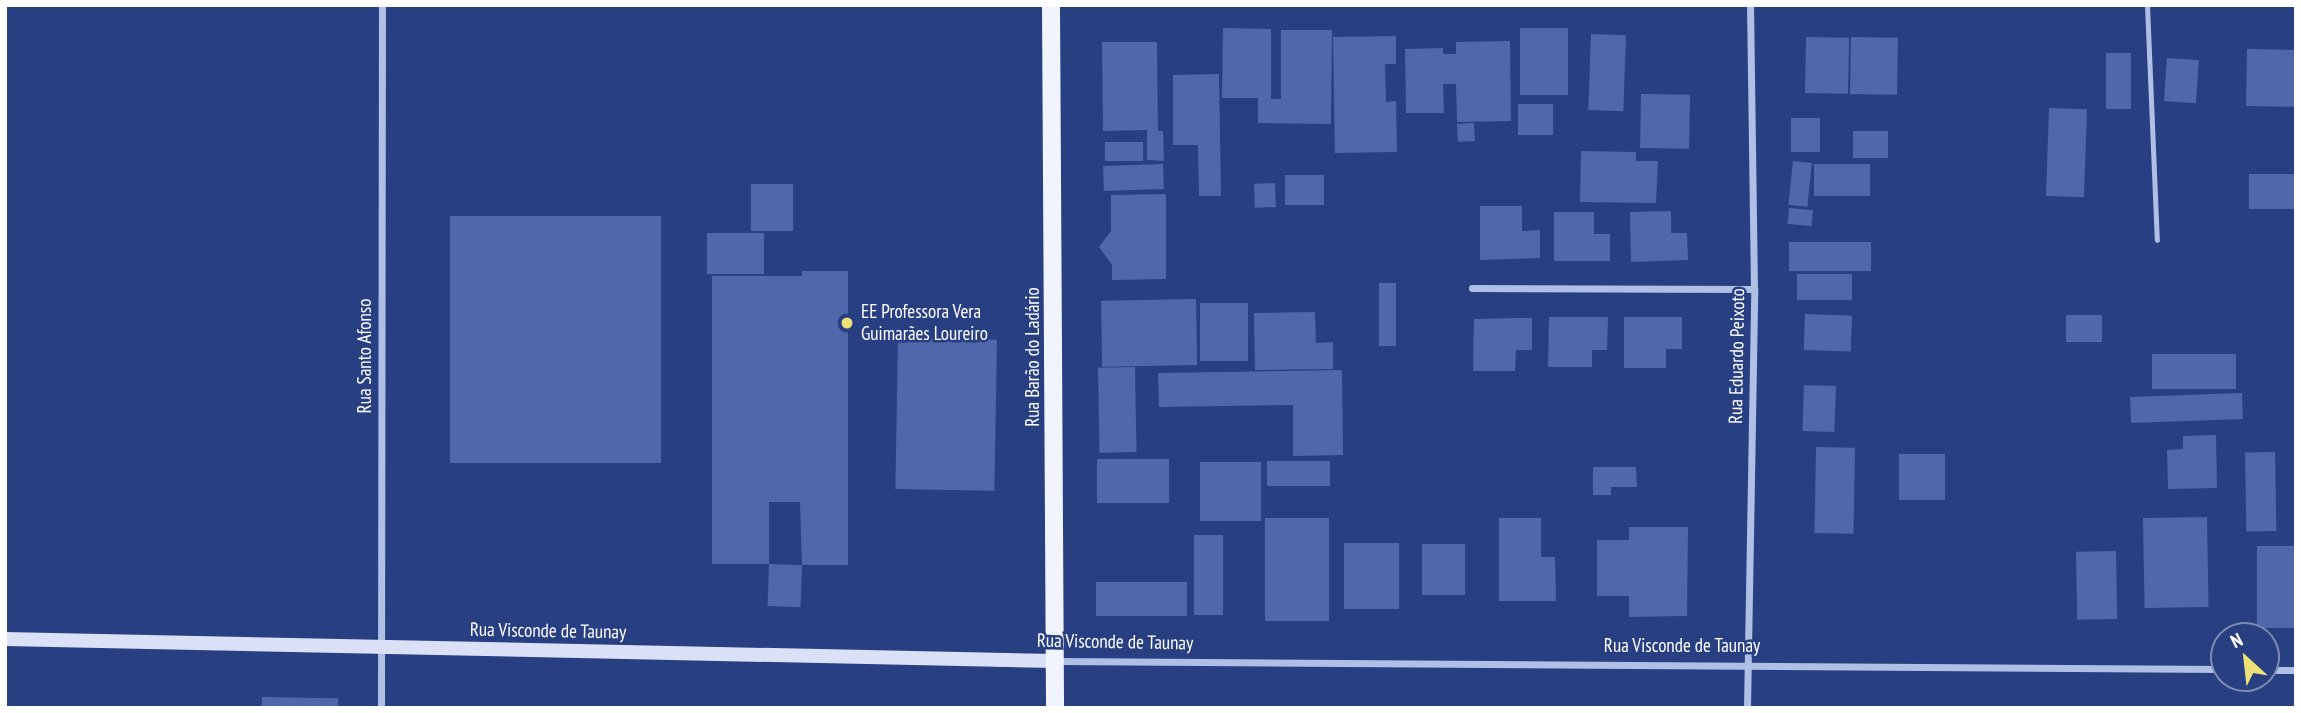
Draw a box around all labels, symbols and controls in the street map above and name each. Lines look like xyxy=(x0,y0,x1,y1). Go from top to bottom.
street label: Rua Barão do Ladário xyxy=(1022,287,1044,427)
street label: Rua Eduardo Peixoto xyxy=(1724,288,1750,424)
street label: Rua Santo Afonso xyxy=(354,298,376,414)
place label: EE Professora Vera Guimarães Loureiro xyxy=(861,301,988,345)
marker: EE Professora Vera Guimarães Loureiro xyxy=(839,315,855,331)
street label: Rua Visconde de Taunay xyxy=(469,618,627,644)
north arrow xyxy=(2210,622,2280,692)
text: N xyxy=(2226,627,2246,653)
street label: Rua Visconde de Taunay xyxy=(1036,629,1194,655)
street label: Rua Visconde de Taunay xyxy=(1603,635,1761,657)

